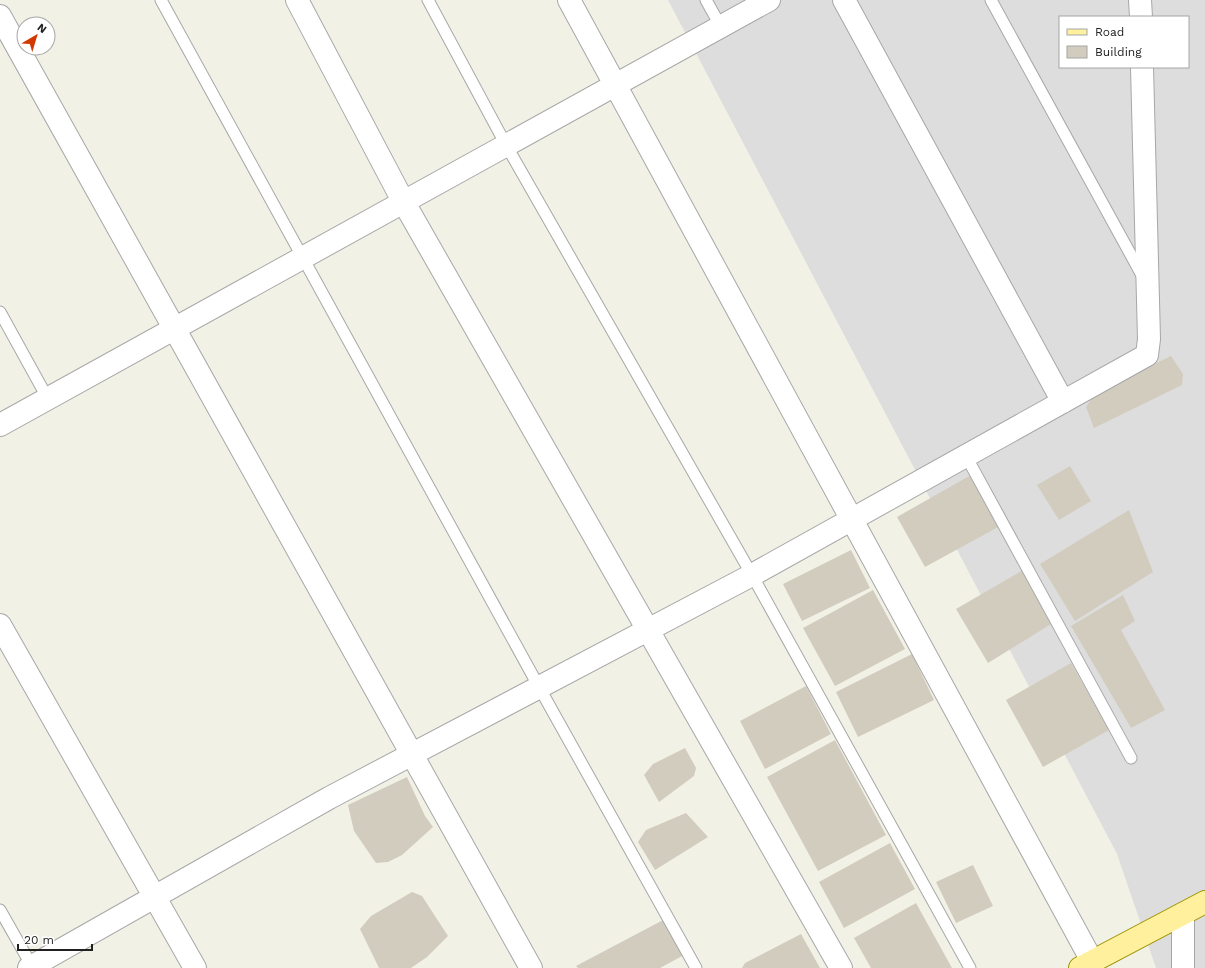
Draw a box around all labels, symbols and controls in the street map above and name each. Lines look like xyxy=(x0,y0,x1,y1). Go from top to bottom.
north arrow xyxy=(16,16,56,56)
legend xyxy=(1059,16,1189,68)
text: N xyxy=(35,21,49,36)
text: Road xyxy=(1095,25,1124,39)
text: Building xyxy=(1095,45,1142,59)
scale bar xyxy=(18,926,92,952)
text: 20 m xyxy=(24,933,54,947)

